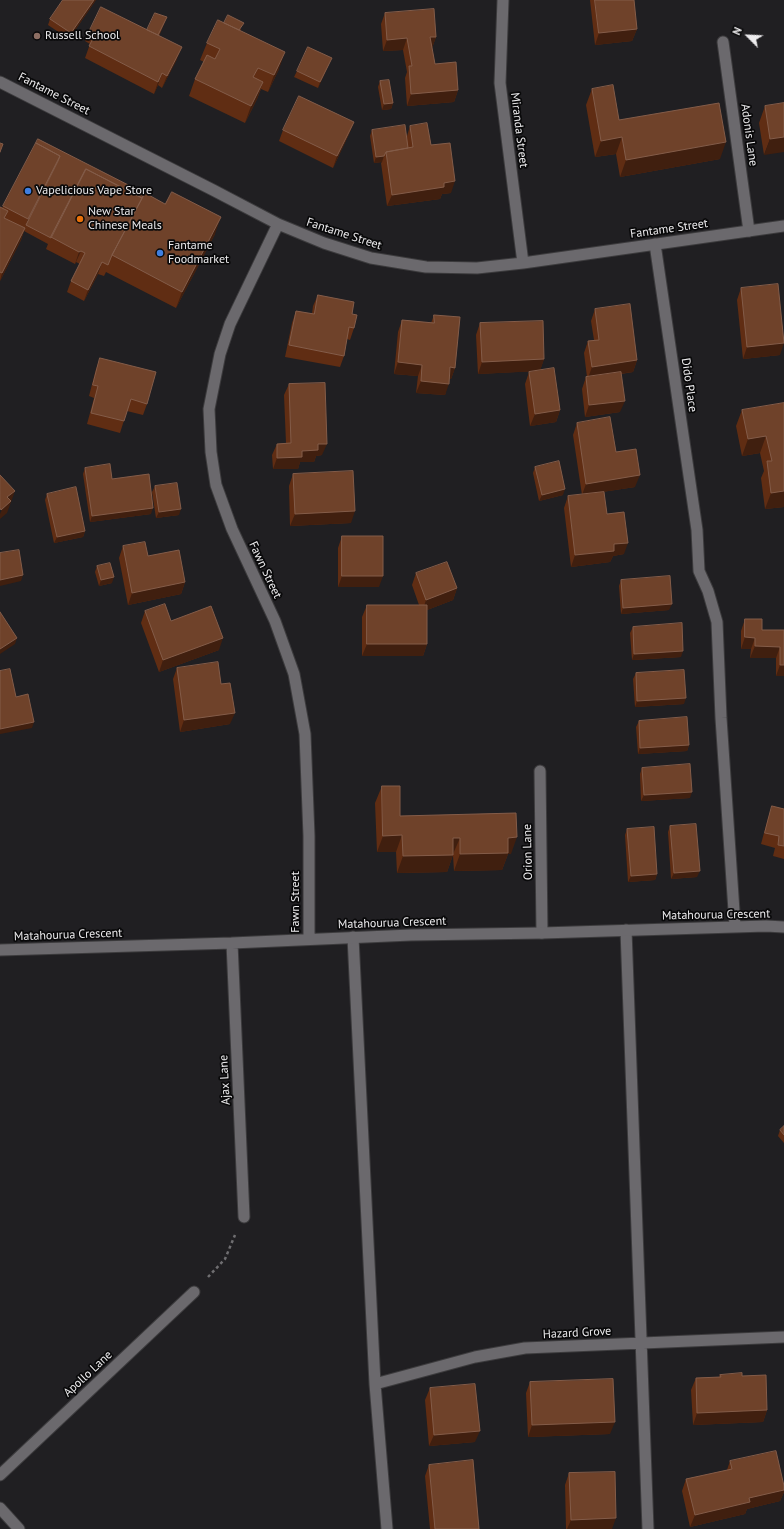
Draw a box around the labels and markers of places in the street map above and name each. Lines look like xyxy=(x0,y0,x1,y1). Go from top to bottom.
place label: Russell School xyxy=(45,29,120,43)
marker: Russell School xyxy=(32,31,42,41)
place label: Vapelicious Vape Store xyxy=(36,184,152,198)
marker: Vapelicious Vape Store xyxy=(23,186,33,196)
place label: New Star Chinese Meals xyxy=(88,205,162,233)
marker: New Star Chinese Meals xyxy=(75,214,85,224)
place label: Fantame Foodmarket xyxy=(168,239,229,267)
marker: Fantame Foodmarket xyxy=(155,248,165,258)

